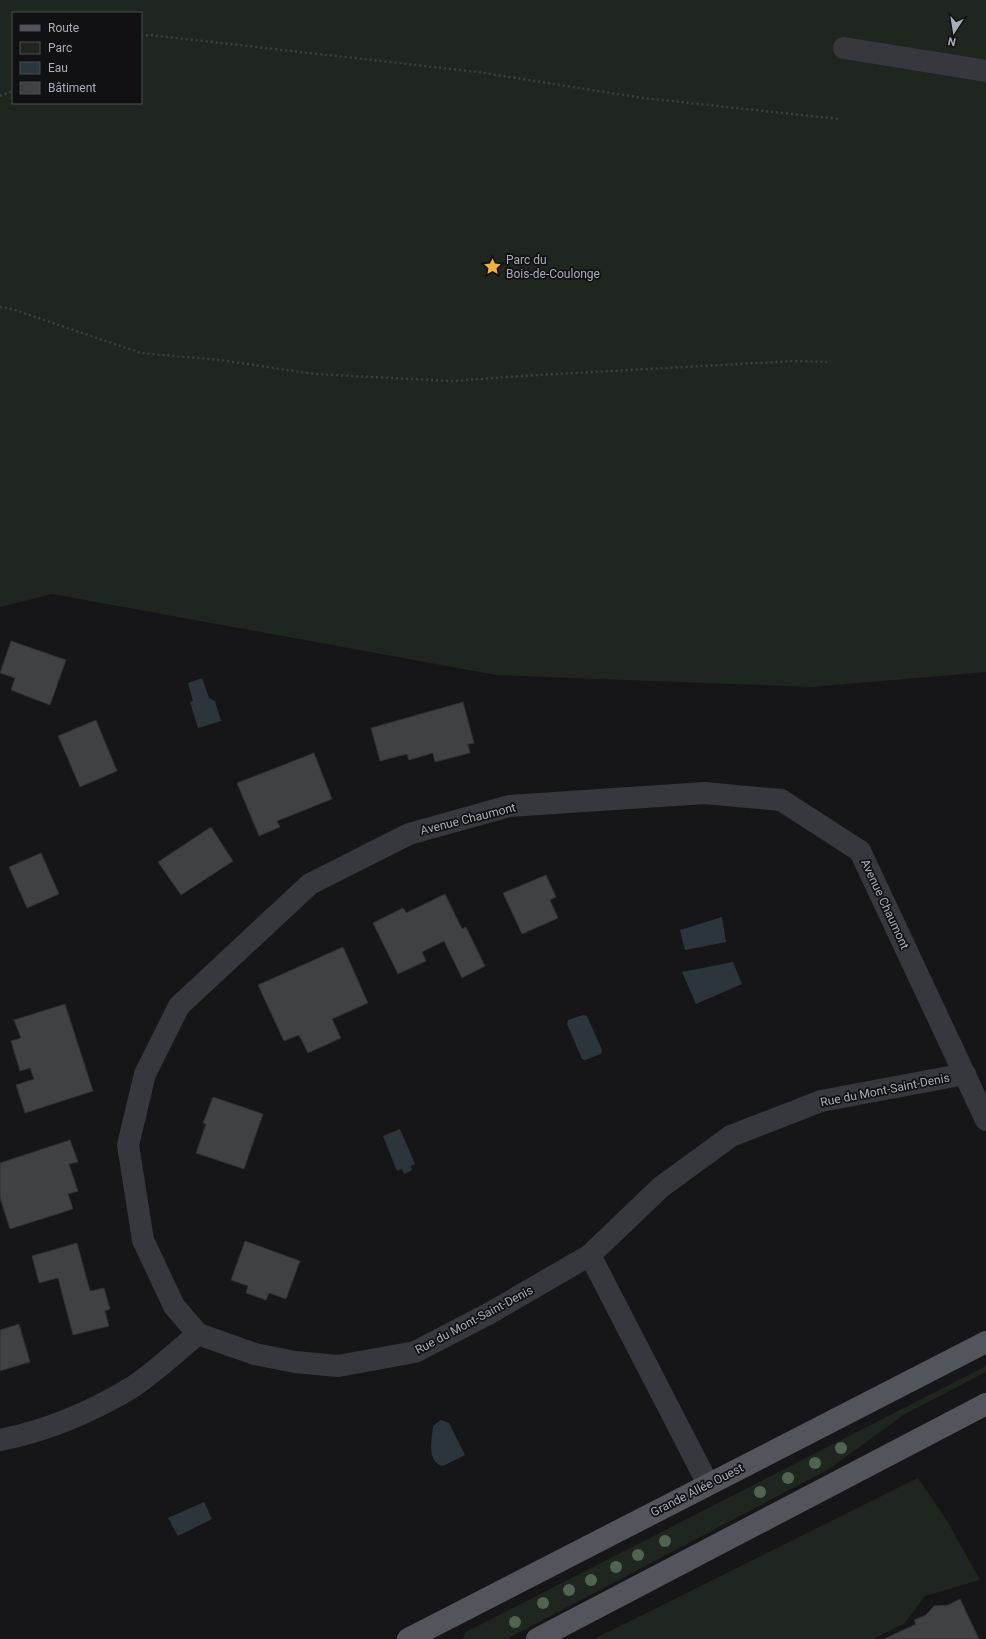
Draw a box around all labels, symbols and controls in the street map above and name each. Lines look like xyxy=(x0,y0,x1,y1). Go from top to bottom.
legend xyxy=(12,12,142,104)
north arrow xyxy=(934,12,974,52)
text: Route xyxy=(48,21,79,35)
text: N xyxy=(947,34,957,48)
text: Parc xyxy=(48,41,72,55)
text: Eau xyxy=(48,61,68,75)
text: Bâtiment xyxy=(48,81,96,95)
place label: Parc du Bois-de-Coulonge xyxy=(506,253,600,281)
place icon: Parc du Bois-de-Coulonge xyxy=(483,257,503,277)
street label: Avenue Chaumont xyxy=(419,800,517,838)
street label: Avenue Chaumont xyxy=(858,857,912,951)
street label: Rue du Mont-Saint-Denis xyxy=(819,1071,951,1109)
street label: Rue du Mont-Saint-Denis xyxy=(413,1283,535,1357)
street label: Grande Allée Ouest xyxy=(648,1461,746,1519)

